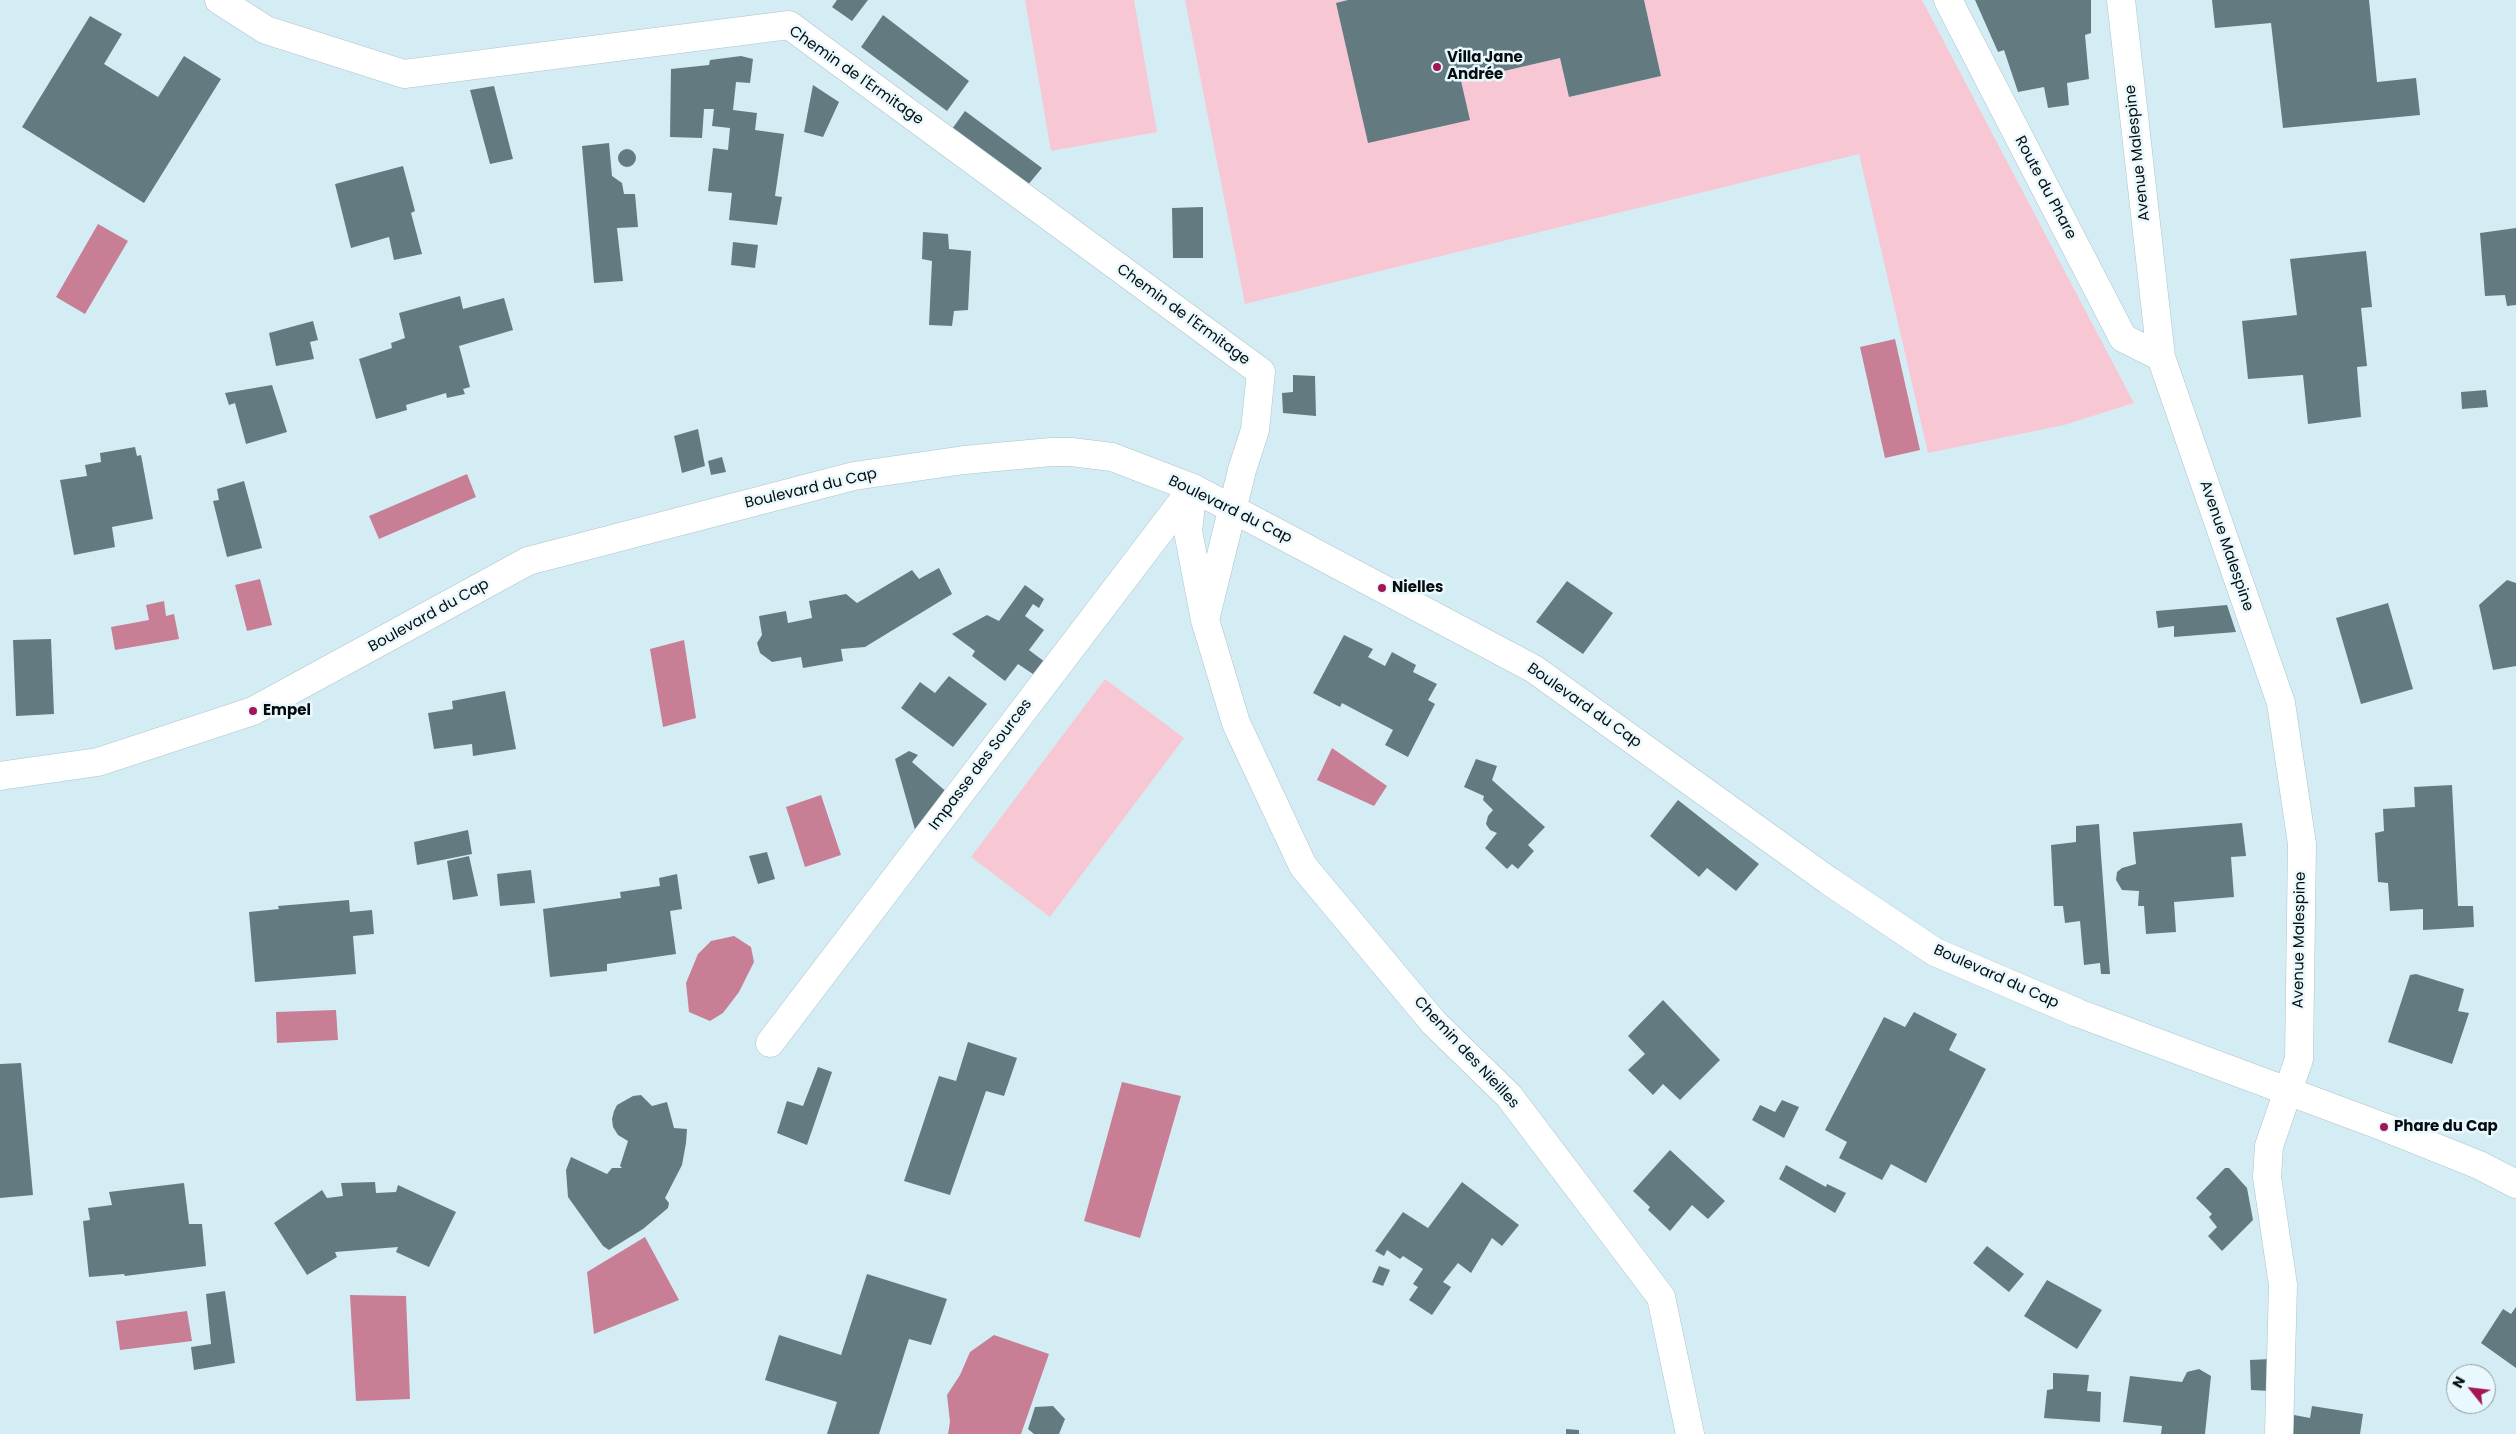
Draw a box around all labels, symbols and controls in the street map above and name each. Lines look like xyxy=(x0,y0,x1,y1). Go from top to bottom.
street label: Chemin de l'Ermitage xyxy=(785,23,927,129)
place label: Villa Jane Andrée xyxy=(1447,49,1523,84)
marker: Villa Jane Andrée xyxy=(1431,61,1443,73)
street label: Avenue Malespine xyxy=(2122,84,2154,222)
street label: Route du Phare xyxy=(2010,133,2080,243)
street label: Chemin de l'Ermitage xyxy=(1113,261,1253,369)
street label: Boulevard du Cap xyxy=(743,465,879,513)
street label: Boulevard du Cap xyxy=(1165,472,1295,548)
street label: Avenue Malespine xyxy=(2195,478,2257,614)
street label: Boulevard du Cap xyxy=(365,575,493,657)
place label: Nielles xyxy=(1392,579,1443,597)
marker: Nielles xyxy=(1376,582,1388,594)
street label: Boulevard du Cap xyxy=(1523,660,1645,752)
street label: Impasse des Sources xyxy=(926,696,1036,834)
place label: Empel xyxy=(263,702,311,720)
marker: Empel xyxy=(247,705,259,717)
street label: Avenue Malespine xyxy=(2290,871,2310,1009)
street label: Boulevard du Cap xyxy=(1931,941,2061,1013)
street label: Chemin des Nieilles xyxy=(1410,993,1522,1113)
place label: Phare du Cap xyxy=(2394,1118,2498,1136)
marker: Phare du Cap xyxy=(2378,1121,2390,1133)
north arrow xyxy=(2446,1364,2496,1414)
text: N xyxy=(2447,1373,2470,1392)

